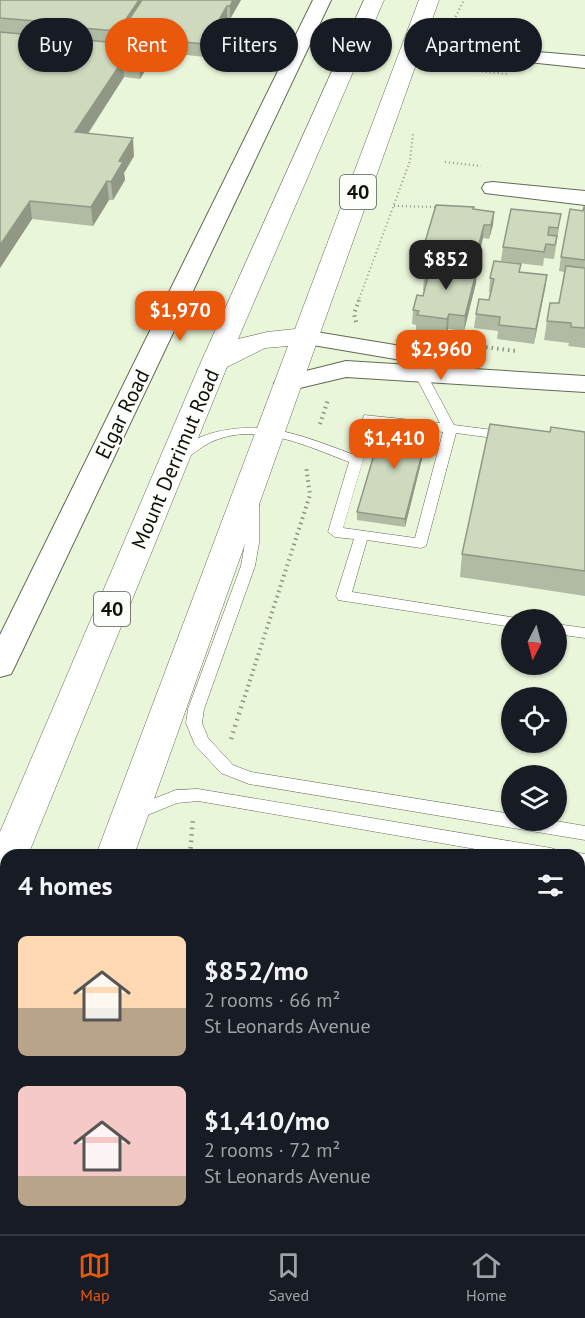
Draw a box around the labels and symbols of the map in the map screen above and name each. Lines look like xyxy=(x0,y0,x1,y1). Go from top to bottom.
road number: 40 xyxy=(340,175,376,209)
pin: $852 xyxy=(410,240,482,291)
pin: $1,970 xyxy=(131,291,229,342)
pin: $2,960 xyxy=(392,330,490,381)
street label: Elgar Road xyxy=(89,365,155,463)
street label: Mount Derrimut Road xyxy=(125,365,225,553)
pin: $1,410 xyxy=(345,419,443,470)
road number: 40 xyxy=(94,592,130,626)
north arrow xyxy=(501,609,567,675)

